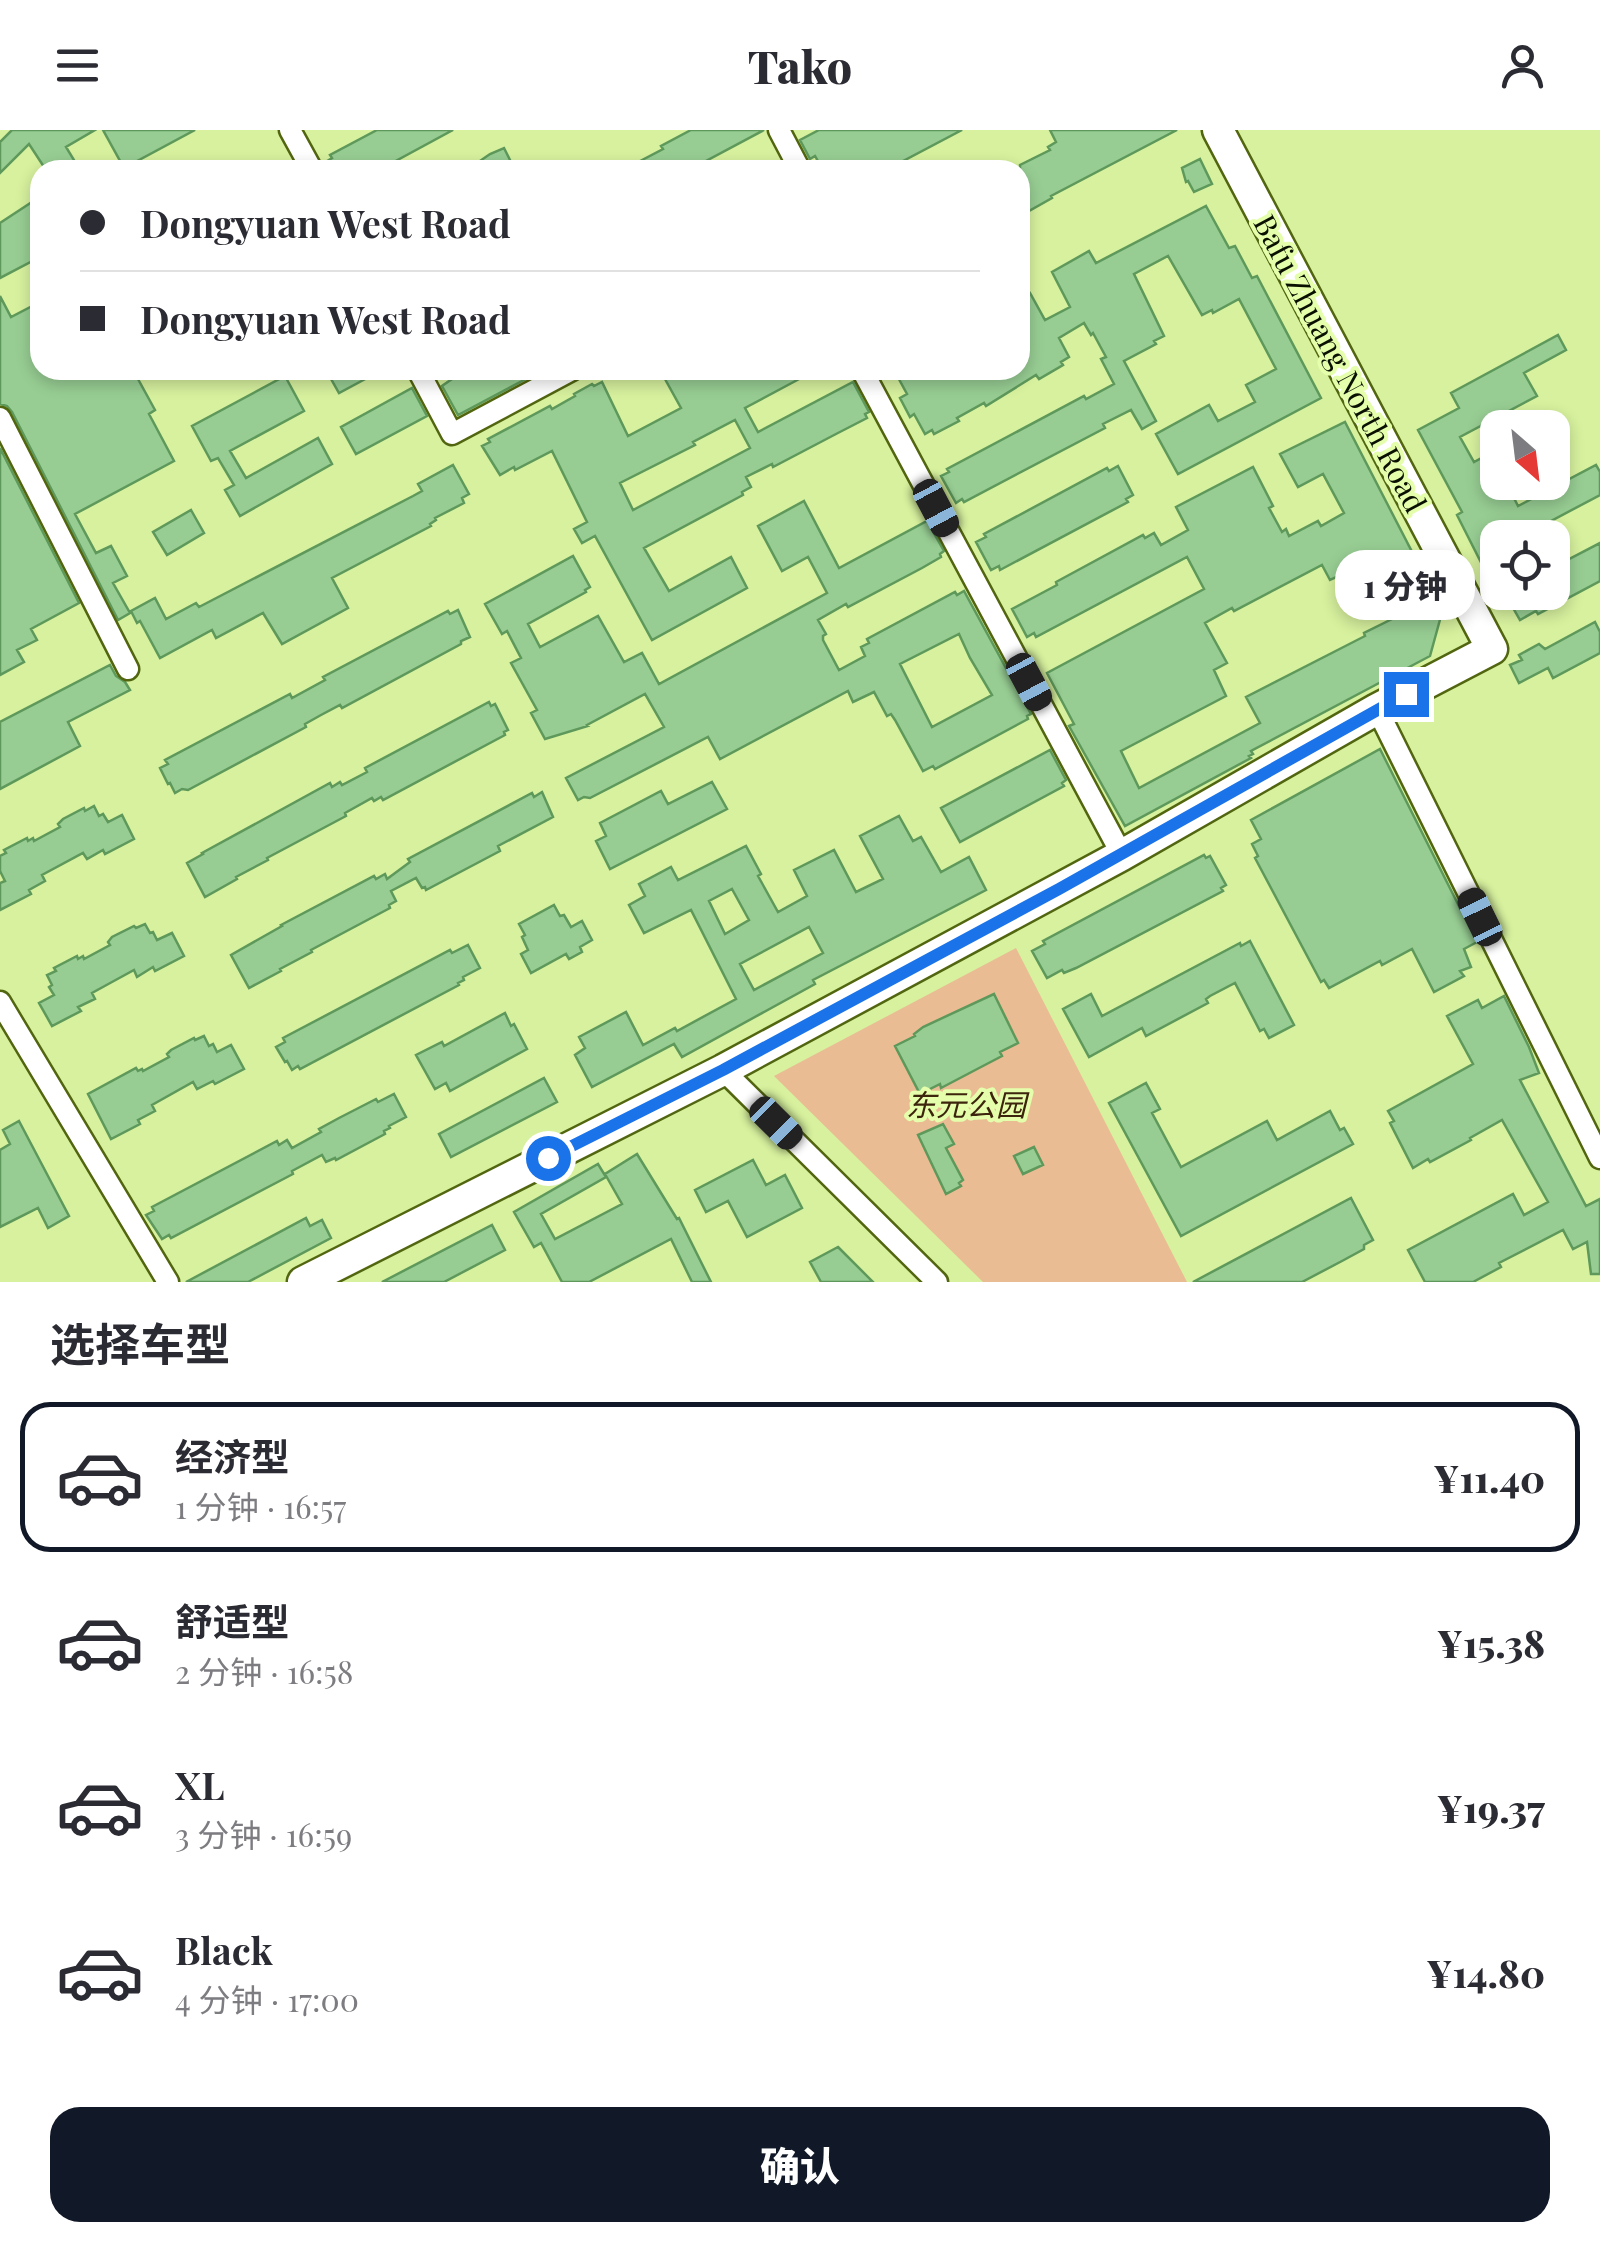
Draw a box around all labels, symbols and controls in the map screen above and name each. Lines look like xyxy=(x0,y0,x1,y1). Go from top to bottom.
text: Tako xyxy=(748,35,852,95)
icon: menu xyxy=(50,38,105,93)
icon: person xyxy=(1495,38,1550,93)
text: Dongyuan West Road xyxy=(140,197,511,248)
street label: Bafu Zhuang North Road xyxy=(1245,207,1437,519)
text: Dongyuan West Road xyxy=(140,293,511,344)
north arrow xyxy=(1480,410,1570,500)
map controls xyxy=(1480,410,1570,610)
car xyxy=(909,474,963,542)
button: locate xyxy=(1480,520,1570,610)
callout: 1 分钟 xyxy=(1336,549,1476,619)
text: 1 分钟 xyxy=(1363,563,1447,606)
car xyxy=(1002,648,1056,716)
route end xyxy=(1384,672,1429,717)
car xyxy=(1453,883,1507,951)
park label: 东元公园 xyxy=(906,1084,1030,1124)
car xyxy=(744,1091,808,1155)
route start xyxy=(526,1136,571,1181)
text: 选择车型 xyxy=(50,1312,230,1372)
text: 经济型 xyxy=(175,1430,289,1481)
icon: car xyxy=(55,1432,145,1522)
text: ¥11.40 xyxy=(1433,1452,1545,1503)
text: 1 分钟 · 16:57 xyxy=(175,1484,346,1527)
text: 舒适型 xyxy=(175,1595,289,1646)
icon: car xyxy=(55,1597,145,1687)
text: ¥15.38 xyxy=(1437,1617,1545,1668)
text: 2 分钟 · 16:58 xyxy=(175,1649,354,1692)
text: XL xyxy=(175,1759,224,1810)
icon: car xyxy=(55,1762,145,1852)
text: ¥19.37 xyxy=(1437,1782,1545,1833)
text: 3 分钟 · 16:59 xyxy=(175,1812,352,1855)
text: Black xyxy=(175,1924,273,1975)
icon: car xyxy=(55,1927,145,2017)
text: ¥14.80 xyxy=(1426,1947,1545,1998)
text: 4 分钟 · 17:00 xyxy=(175,1977,359,2020)
button: 确认 xyxy=(50,2107,1550,2222)

